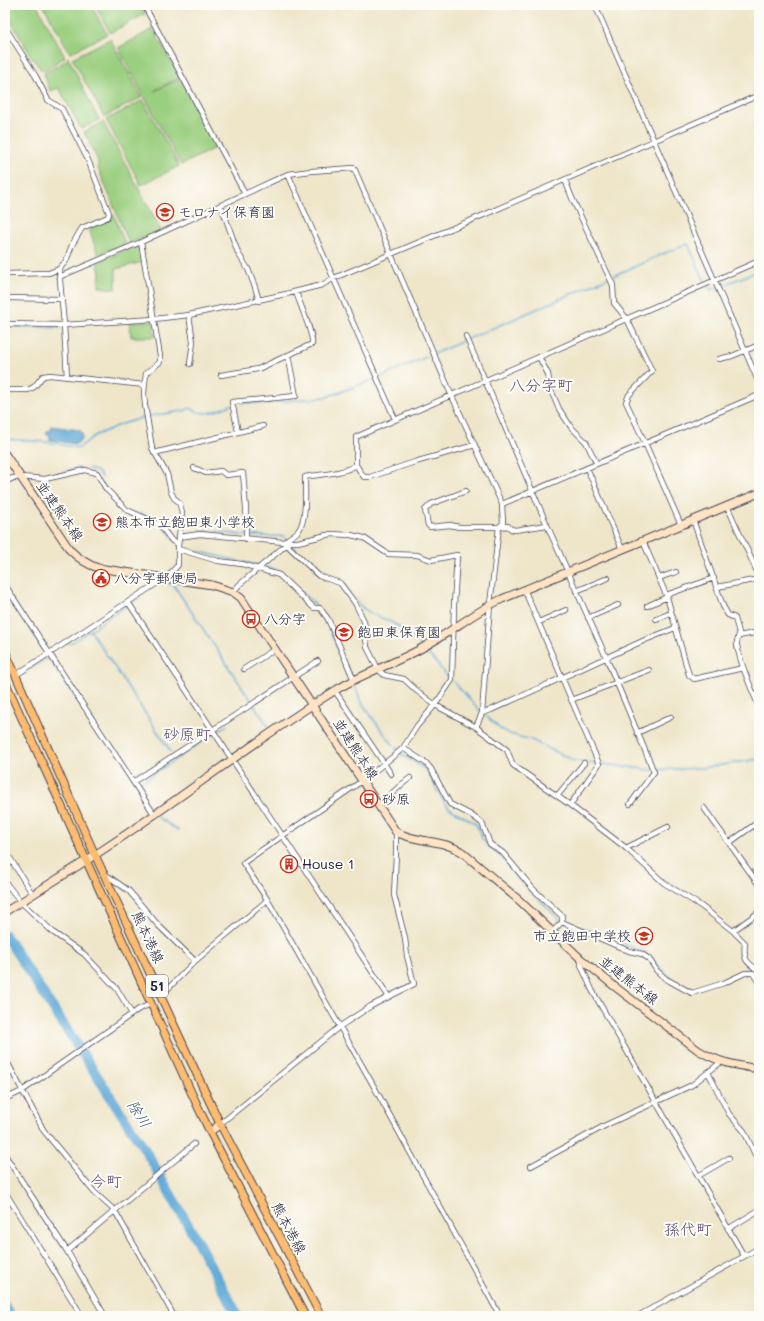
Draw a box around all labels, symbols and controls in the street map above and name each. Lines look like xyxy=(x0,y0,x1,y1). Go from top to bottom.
school or university icon: モロナイ保育園 xyxy=(155,202,175,222)
place label: モロナイ保育園 xyxy=(178,202,275,221)
district label: 八分字町 xyxy=(509,374,573,395)
street label: 並建熊本線 xyxy=(33,477,88,545)
school or university icon: 熊本市立飽田東小学校 xyxy=(92,512,112,532)
place label: 熊本市立飽田東小学校 xyxy=(115,512,255,531)
public building icon: 八分字郵便局 xyxy=(91,568,111,588)
place label: 八分字郵便局 xyxy=(114,568,198,587)
bus stop icon: 八分字 xyxy=(241,609,261,629)
place label: 八分字 xyxy=(264,609,306,628)
school or university icon: 飽田東保育園 xyxy=(334,622,354,642)
place label: 飽田東保育園 xyxy=(357,622,441,641)
street label: 並建熊本線 xyxy=(329,714,383,783)
district label: 砂原町 xyxy=(163,723,211,744)
bus stop icon: 砂原 xyxy=(359,789,379,809)
place label: 砂原 xyxy=(382,789,410,808)
building icon: House 1 xyxy=(279,854,299,874)
place label: House 1 xyxy=(302,854,354,873)
street label: 熊本港線 xyxy=(128,907,169,966)
place label: 市立飽田中学校 xyxy=(533,926,631,945)
school or university icon: 市立飽田中学校 xyxy=(634,926,654,946)
street label: 並建熊本線 xyxy=(596,951,663,1009)
road number: 51 xyxy=(146,975,168,997)
water label: 除川 xyxy=(123,1095,156,1131)
district label: 今町 xyxy=(90,1170,122,1191)
street label: 熊本港線 xyxy=(268,1199,311,1257)
district label: 孫代町 xyxy=(664,1218,712,1239)

